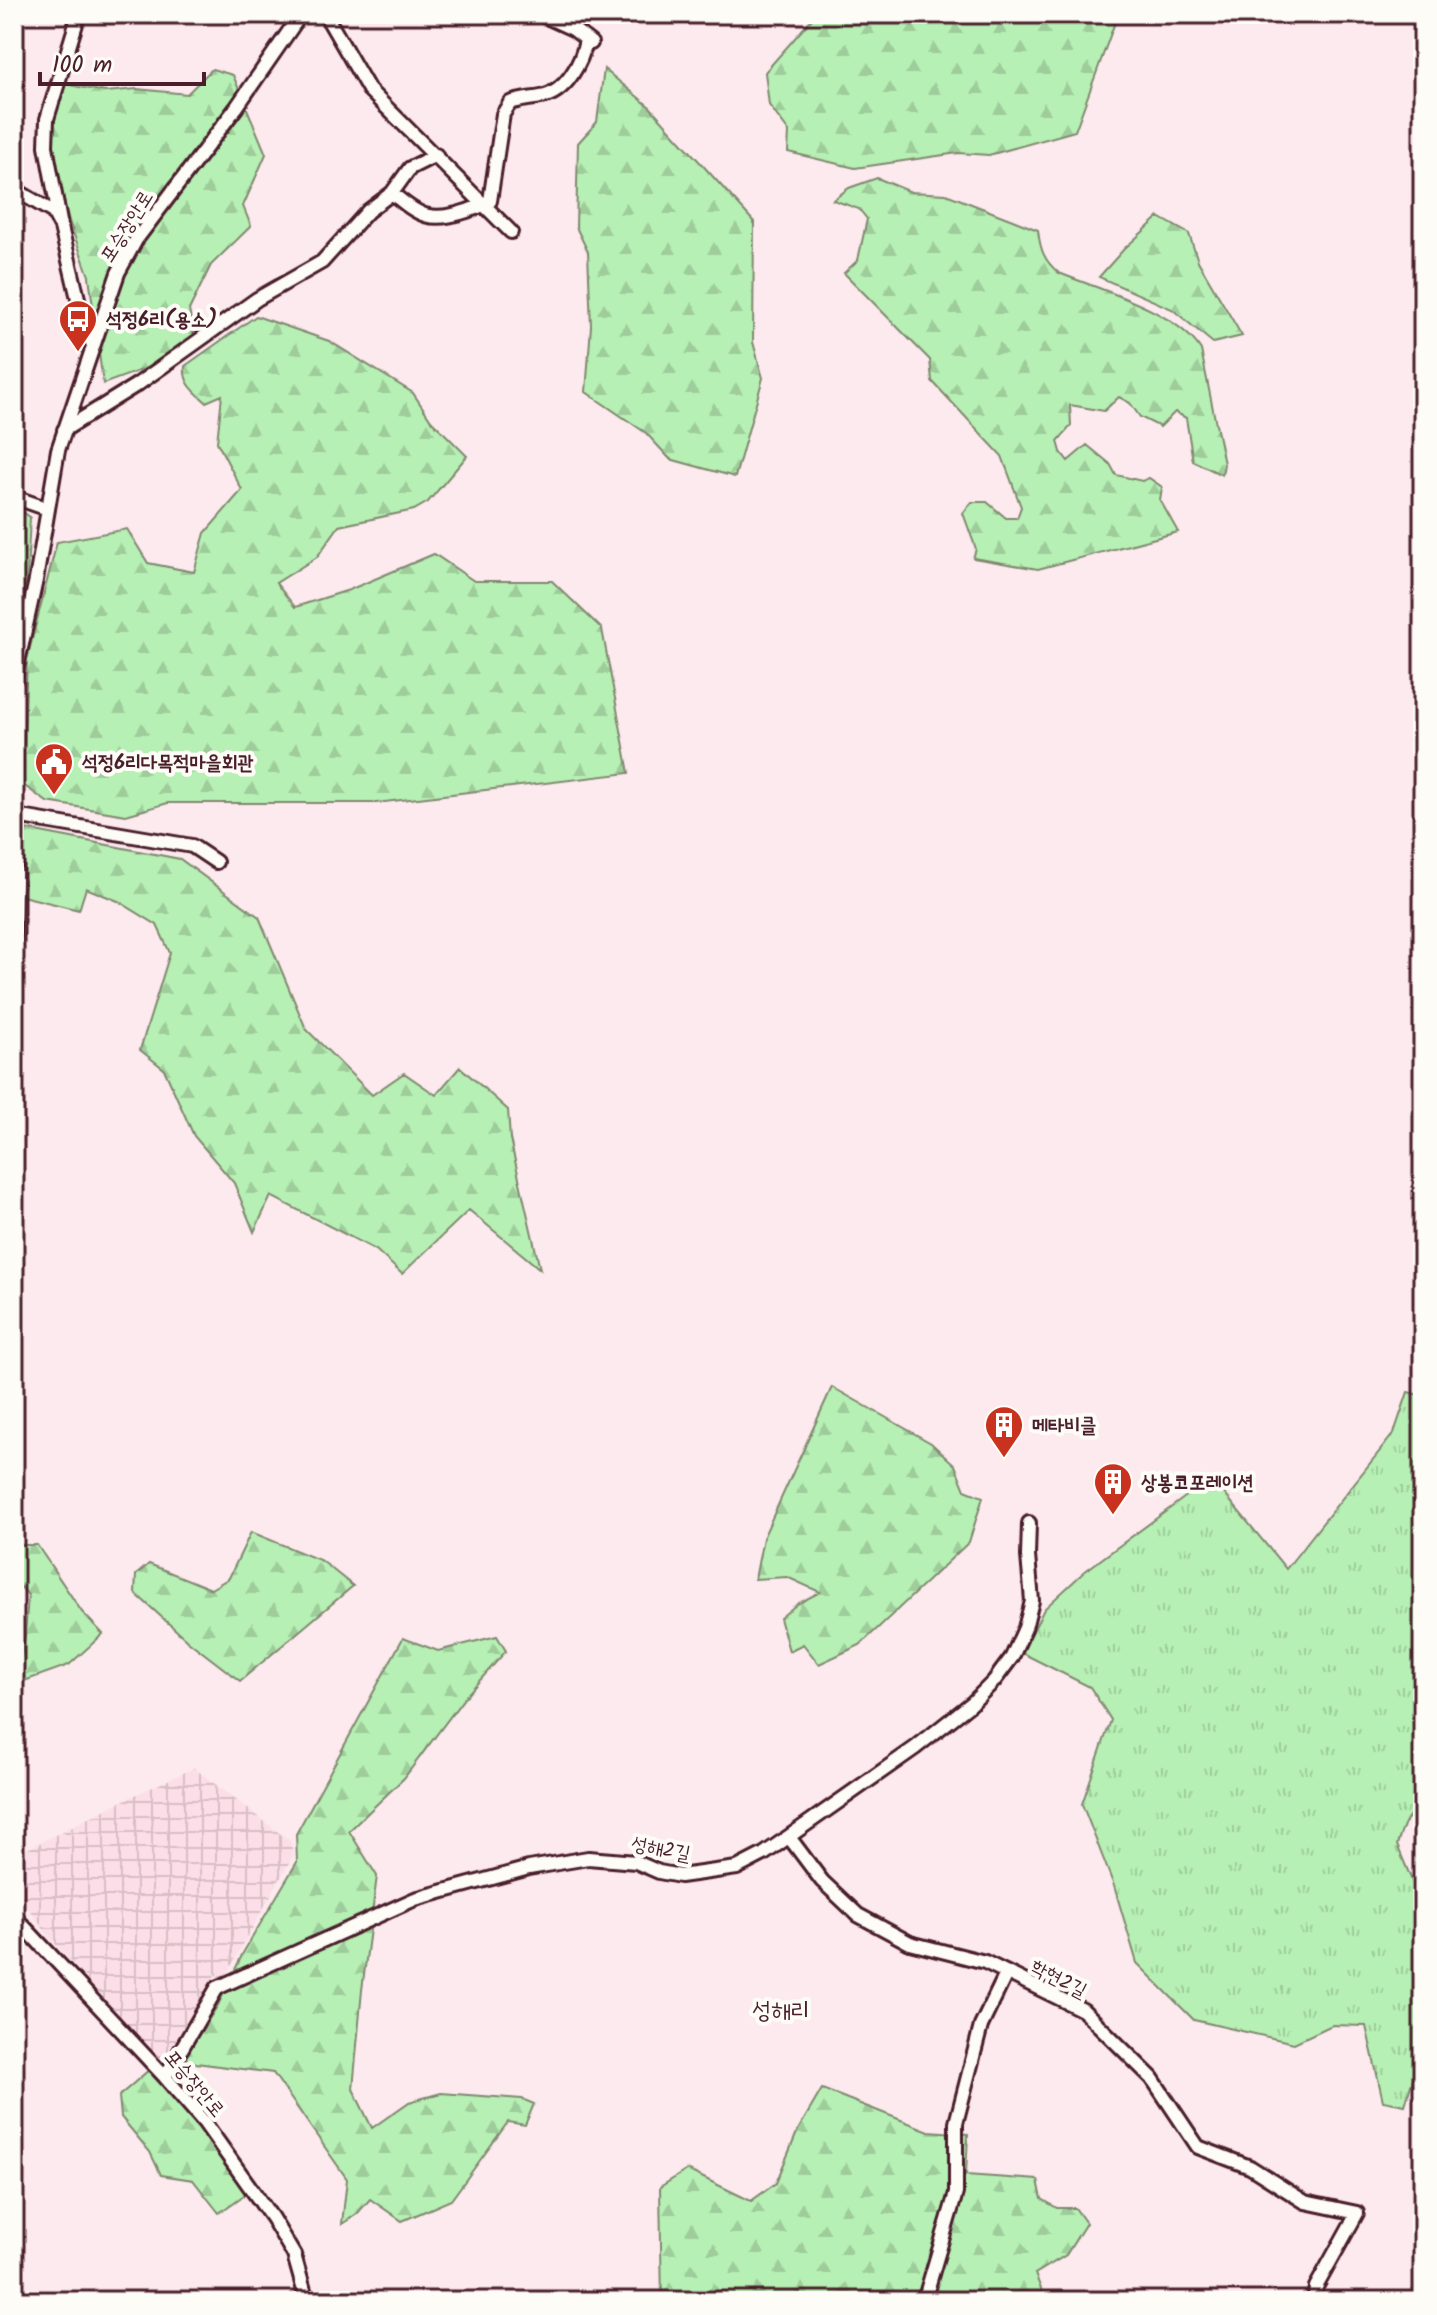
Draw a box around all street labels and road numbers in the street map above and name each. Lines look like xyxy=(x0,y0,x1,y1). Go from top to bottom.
street label: 포승장안로 xyxy=(93,184,163,270)
street label: 성해2길 xyxy=(628,1829,693,1871)
street label: 학현2길 xyxy=(1024,1952,1092,2008)
street label: 포승장안로 xyxy=(155,2043,232,2125)

